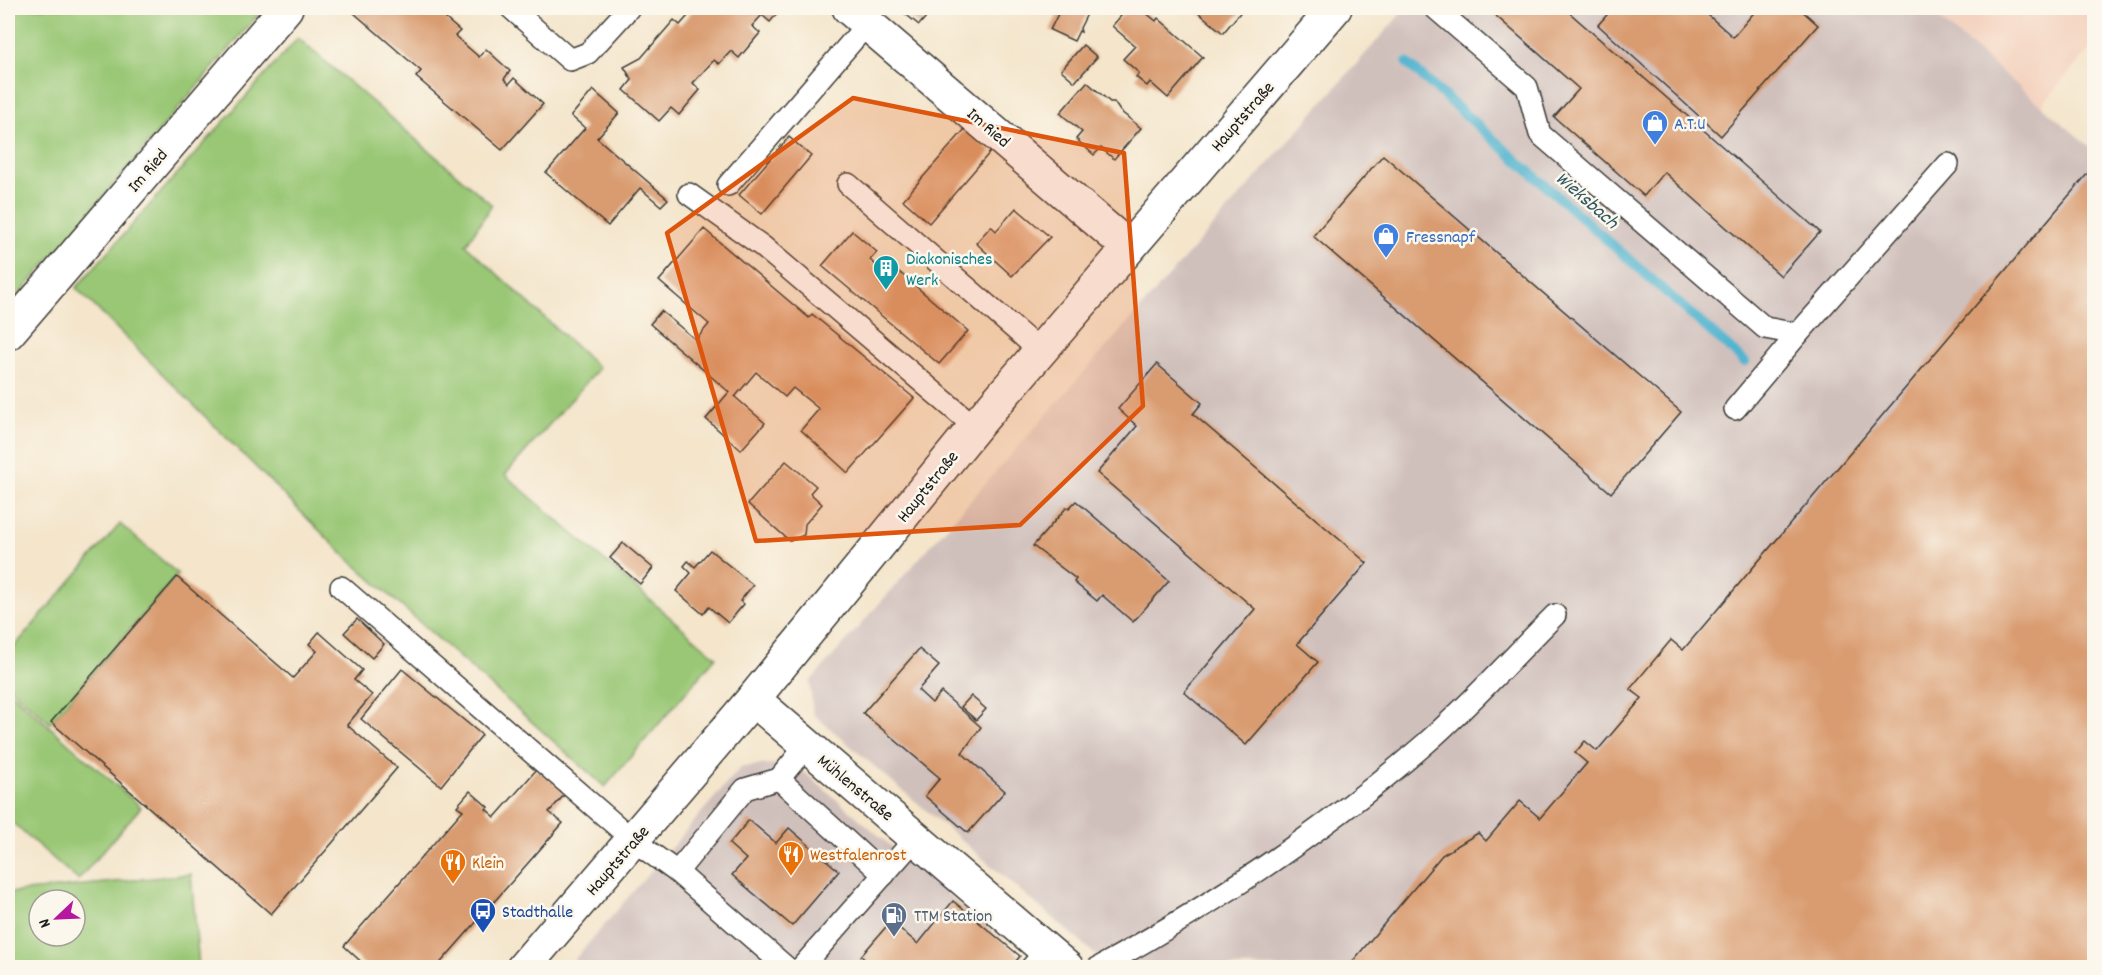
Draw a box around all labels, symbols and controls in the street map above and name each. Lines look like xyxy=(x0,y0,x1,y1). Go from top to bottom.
street label: Hauptstraße xyxy=(1206,77,1282,158)
street label: Im Ried xyxy=(960,103,1015,155)
shop icon: A.T.U xyxy=(1640,108,1670,146)
place label: A.T.U xyxy=(1674,113,1706,138)
street label: Im Ried xyxy=(123,144,175,199)
water label: Wieksbach xyxy=(1548,166,1624,237)
shop icon: Fressnapf xyxy=(1371,221,1401,259)
place label: Fressnapf xyxy=(1406,226,1476,251)
place label: Diakonisches Werk xyxy=(906,248,993,294)
building icon: Diakonisches Werk xyxy=(871,253,901,291)
street label: Hauptstraße xyxy=(892,446,966,529)
street label: Mühlenstraße xyxy=(811,749,898,828)
street label: Hauptstraße xyxy=(581,821,657,902)
restaurant icon: Westfalenrost xyxy=(776,839,806,877)
place label: Westfalenrost xyxy=(810,844,907,869)
restaurant icon: Klein xyxy=(438,847,468,885)
place label: Klein xyxy=(472,852,504,877)
north arrow xyxy=(27,888,87,948)
bus stop icon: Stadthalle xyxy=(468,896,498,934)
fuel station icon: TTM Station xyxy=(879,900,909,938)
place label: Stadthalle xyxy=(502,901,573,926)
place label: TTM Station xyxy=(914,905,992,930)
text: N xyxy=(33,915,58,931)

